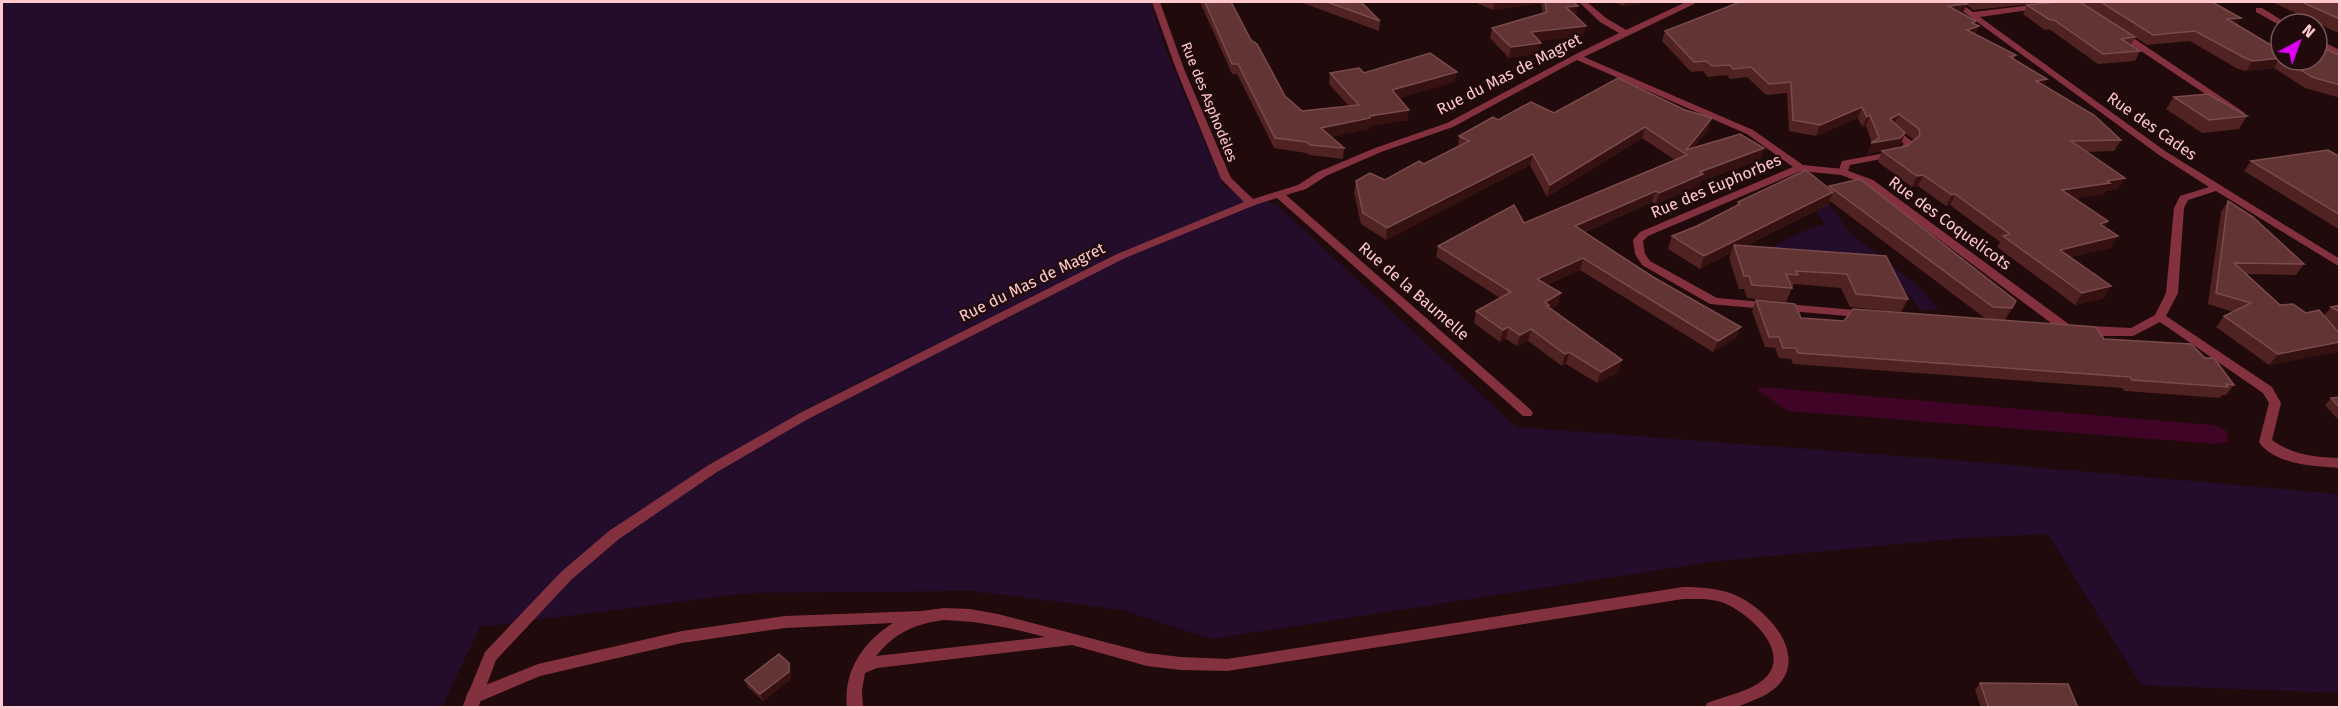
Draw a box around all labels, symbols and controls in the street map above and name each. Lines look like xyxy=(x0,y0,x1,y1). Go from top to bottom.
north arrow xyxy=(2269,12,2329,72)
text: N xyxy=(2298,20,2319,42)
street label: Rue du Mas de Magret xyxy=(1433,29,1585,119)
street label: Rue des Asphodèles xyxy=(1177,40,1241,165)
street label: Rue des Cades xyxy=(2103,88,2201,164)
street label: Rue des Euphorbes xyxy=(1648,150,1784,222)
street label: Rue des Coquelicots xyxy=(1885,172,2015,274)
street label: Rue du Mas de Magret xyxy=(956,238,1108,326)
street label: Rue de la Baumelle xyxy=(1355,238,1473,344)

